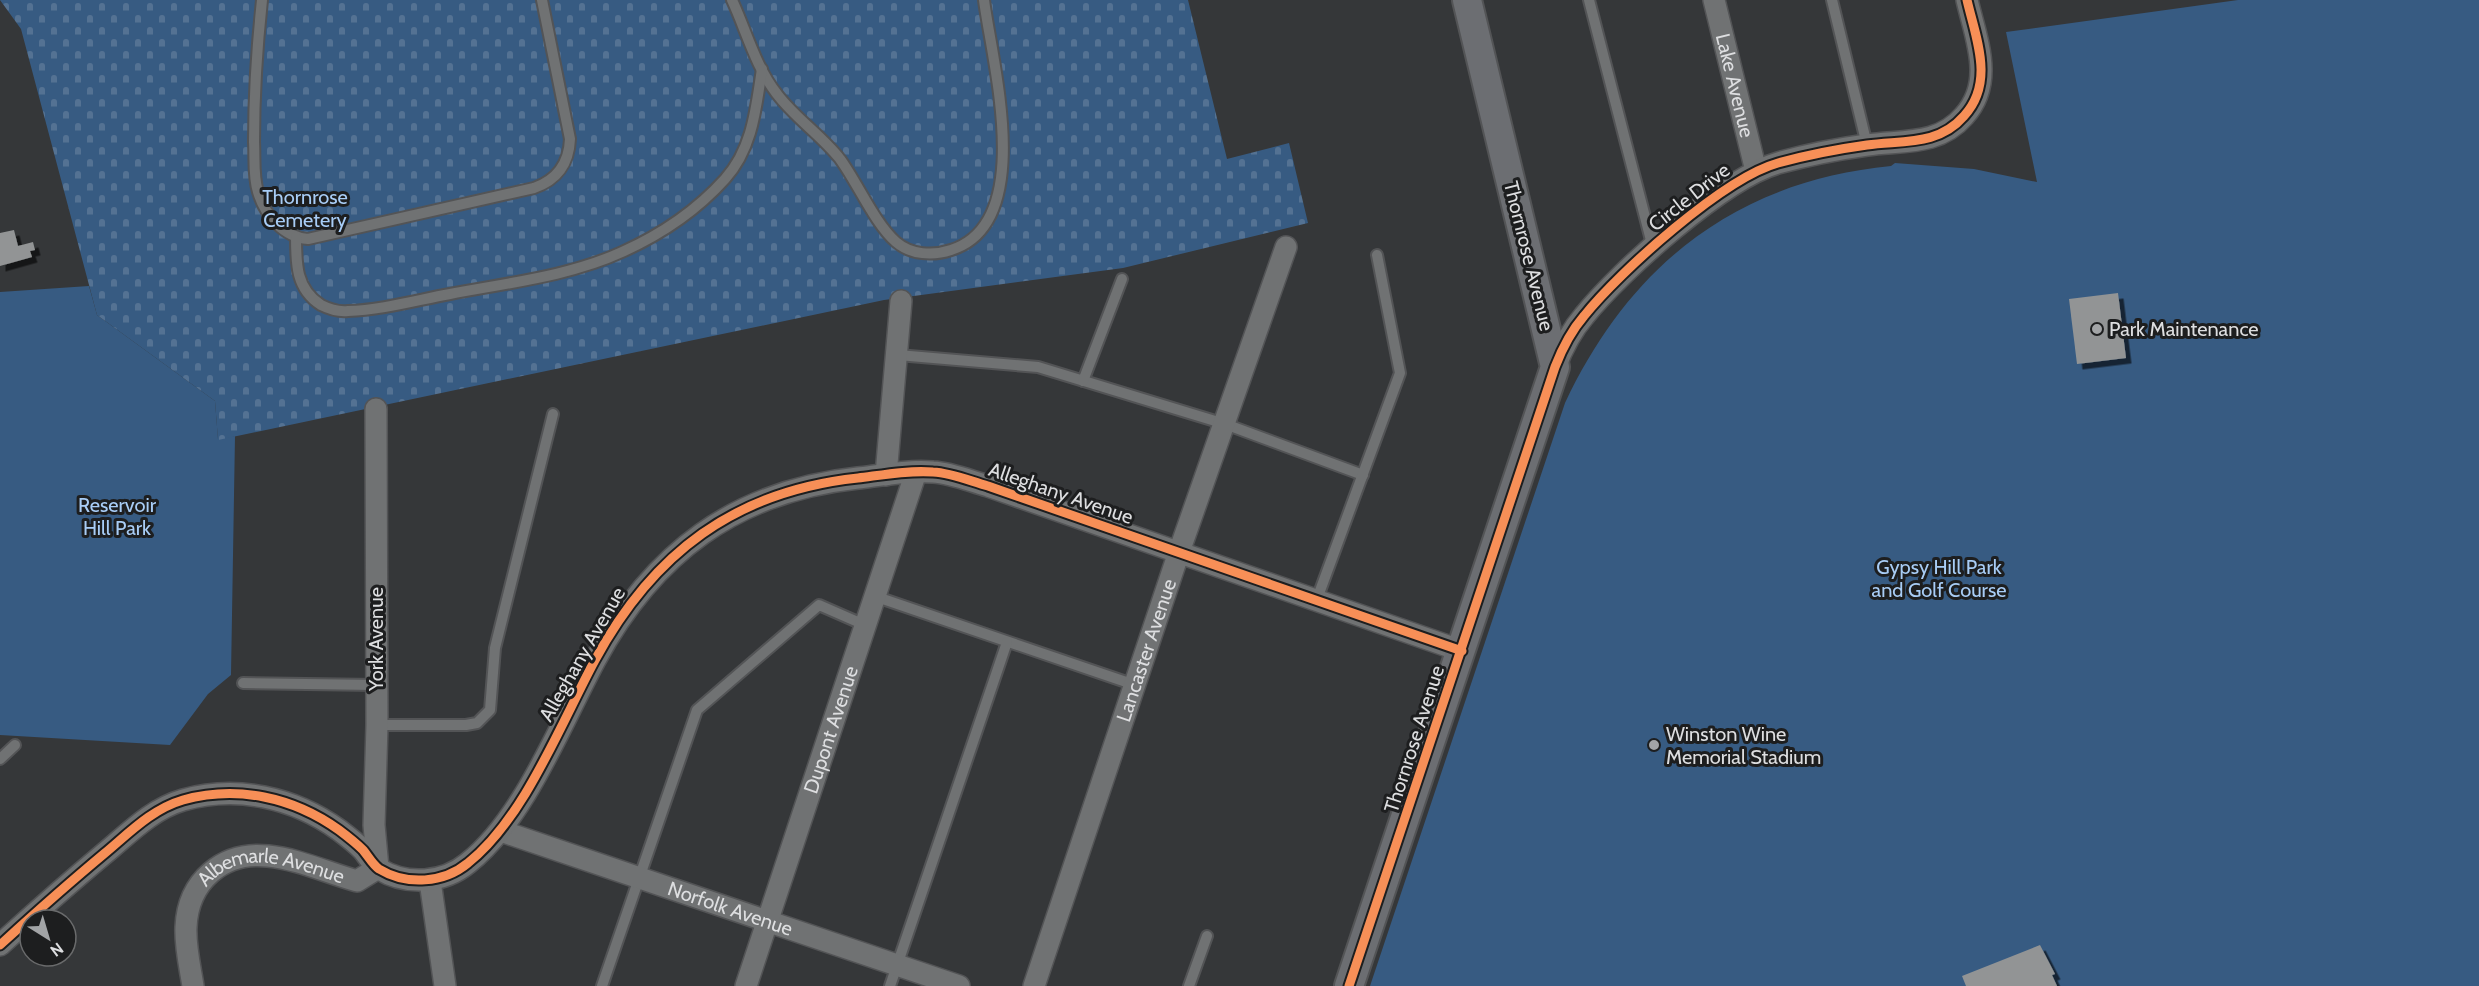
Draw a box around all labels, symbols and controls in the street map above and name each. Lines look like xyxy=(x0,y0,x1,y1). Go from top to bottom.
street label: Lake Avenue xyxy=(1711,31,1759,140)
street label: Circle Drive xyxy=(1644,158,1734,236)
street label: Thornrose Avenue xyxy=(1499,179,1559,333)
park label: Thornrose Cemetery xyxy=(262,185,348,232)
place label: Park Maintenance xyxy=(2109,317,2259,341)
marker: Park Maintenance xyxy=(2090,322,2104,336)
street label: Alleghany Avenue xyxy=(986,457,1136,529)
park label: Reservoir Hill Park xyxy=(78,493,157,540)
park label: Gypsy Hill Park and Golf Course xyxy=(1872,555,2006,602)
street label: Lancaster Avenue xyxy=(1111,576,1181,725)
street label: Alleghany Avenue xyxy=(534,583,630,725)
street label: York Avenue xyxy=(364,587,388,692)
street label: Thornrose Avenue xyxy=(1379,662,1449,816)
street label: Dupont Avenue xyxy=(799,663,863,796)
place label: Winston Wine Memorial Stadium xyxy=(1666,722,1821,769)
marker: Winston Wine Memorial Stadium xyxy=(1647,738,1661,752)
street label: Albemarle Avenue xyxy=(192,843,348,891)
street label: Norfolk Avenue xyxy=(665,876,796,941)
north arrow xyxy=(18,908,78,968)
text: N xyxy=(46,939,67,961)

